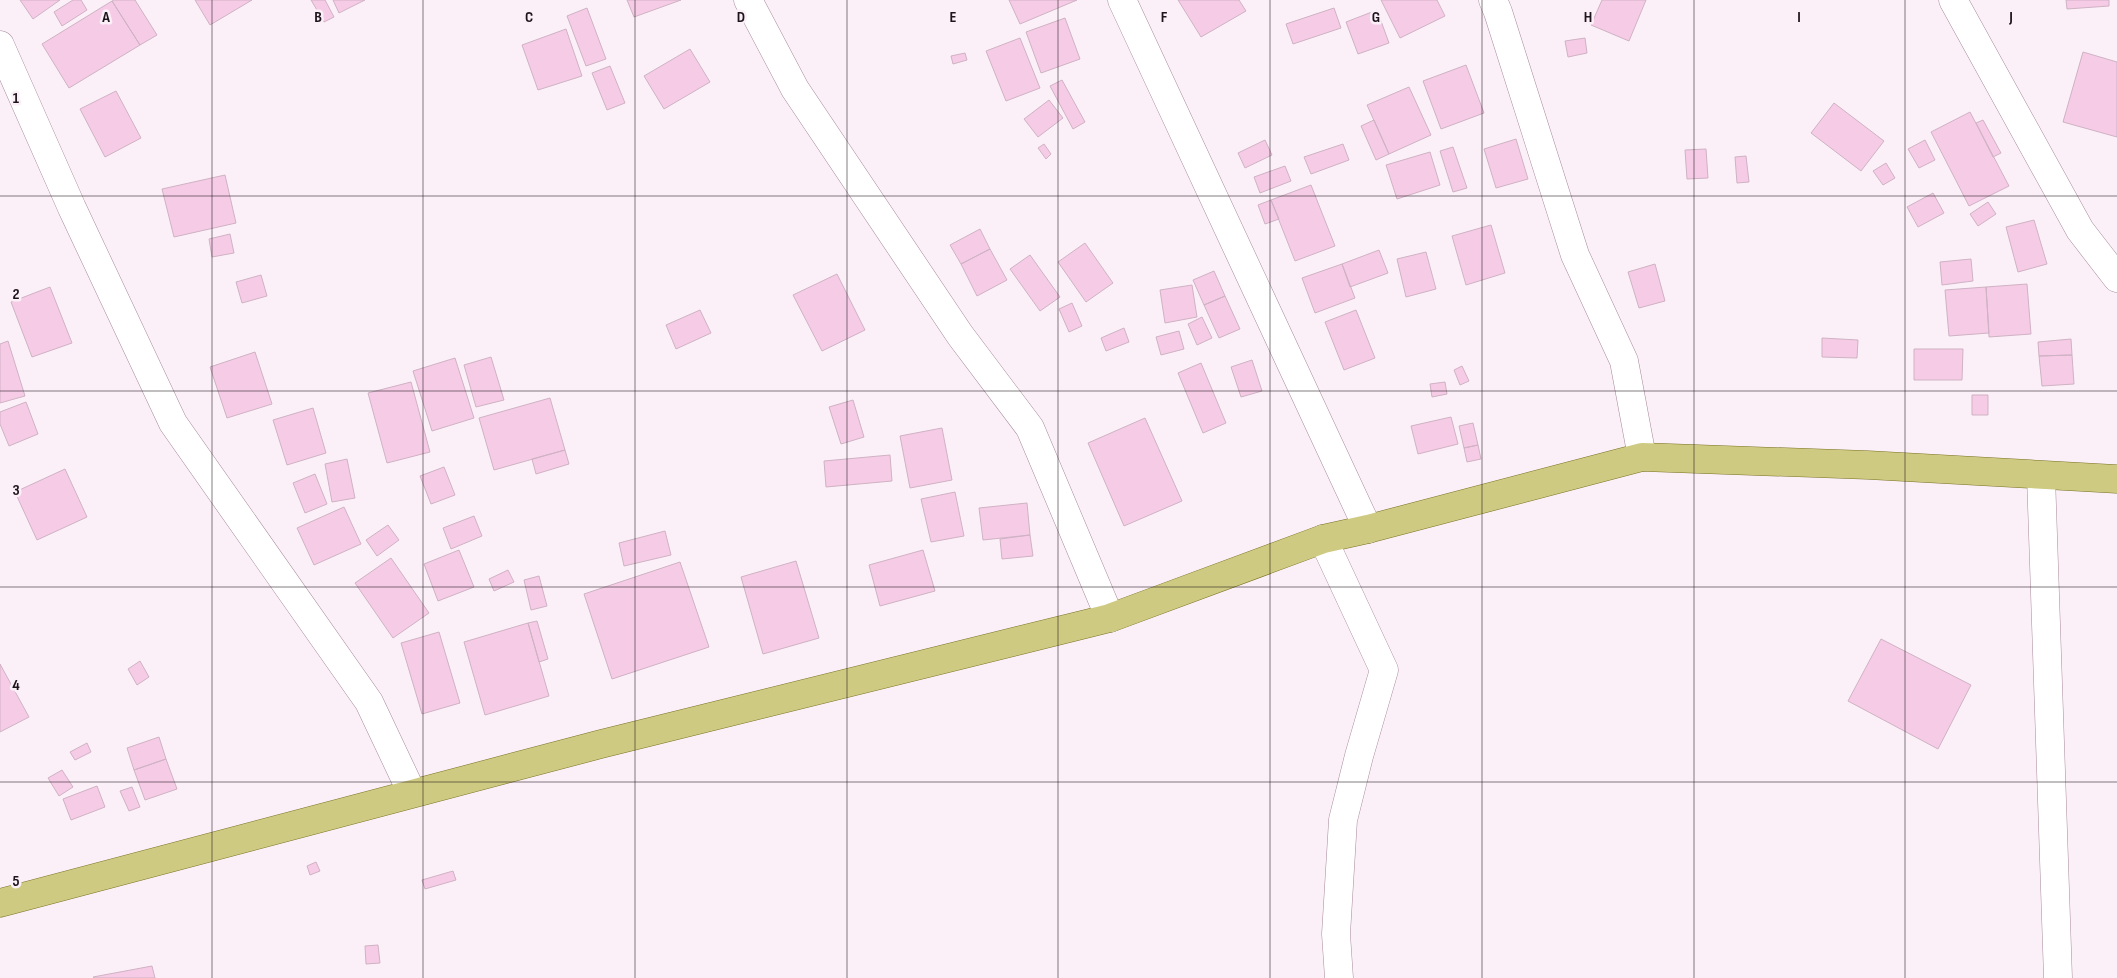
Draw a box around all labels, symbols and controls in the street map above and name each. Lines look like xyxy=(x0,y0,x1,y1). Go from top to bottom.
text: A xyxy=(101,8,110,27)
text: B xyxy=(314,8,322,27)
text: C xyxy=(525,8,533,27)
text: D xyxy=(737,8,745,27)
text: E xyxy=(950,8,957,27)
text: F xyxy=(1161,8,1168,27)
text: G xyxy=(1372,8,1380,27)
text: H xyxy=(1584,8,1592,27)
text: I xyxy=(1797,8,1801,27)
text: J xyxy=(2008,8,2013,27)
text: 1 xyxy=(13,89,20,108)
text: 2 xyxy=(12,285,20,304)
text: 3 xyxy=(12,481,20,500)
text: 4 xyxy=(12,676,20,695)
text: 5 xyxy=(12,872,20,891)

